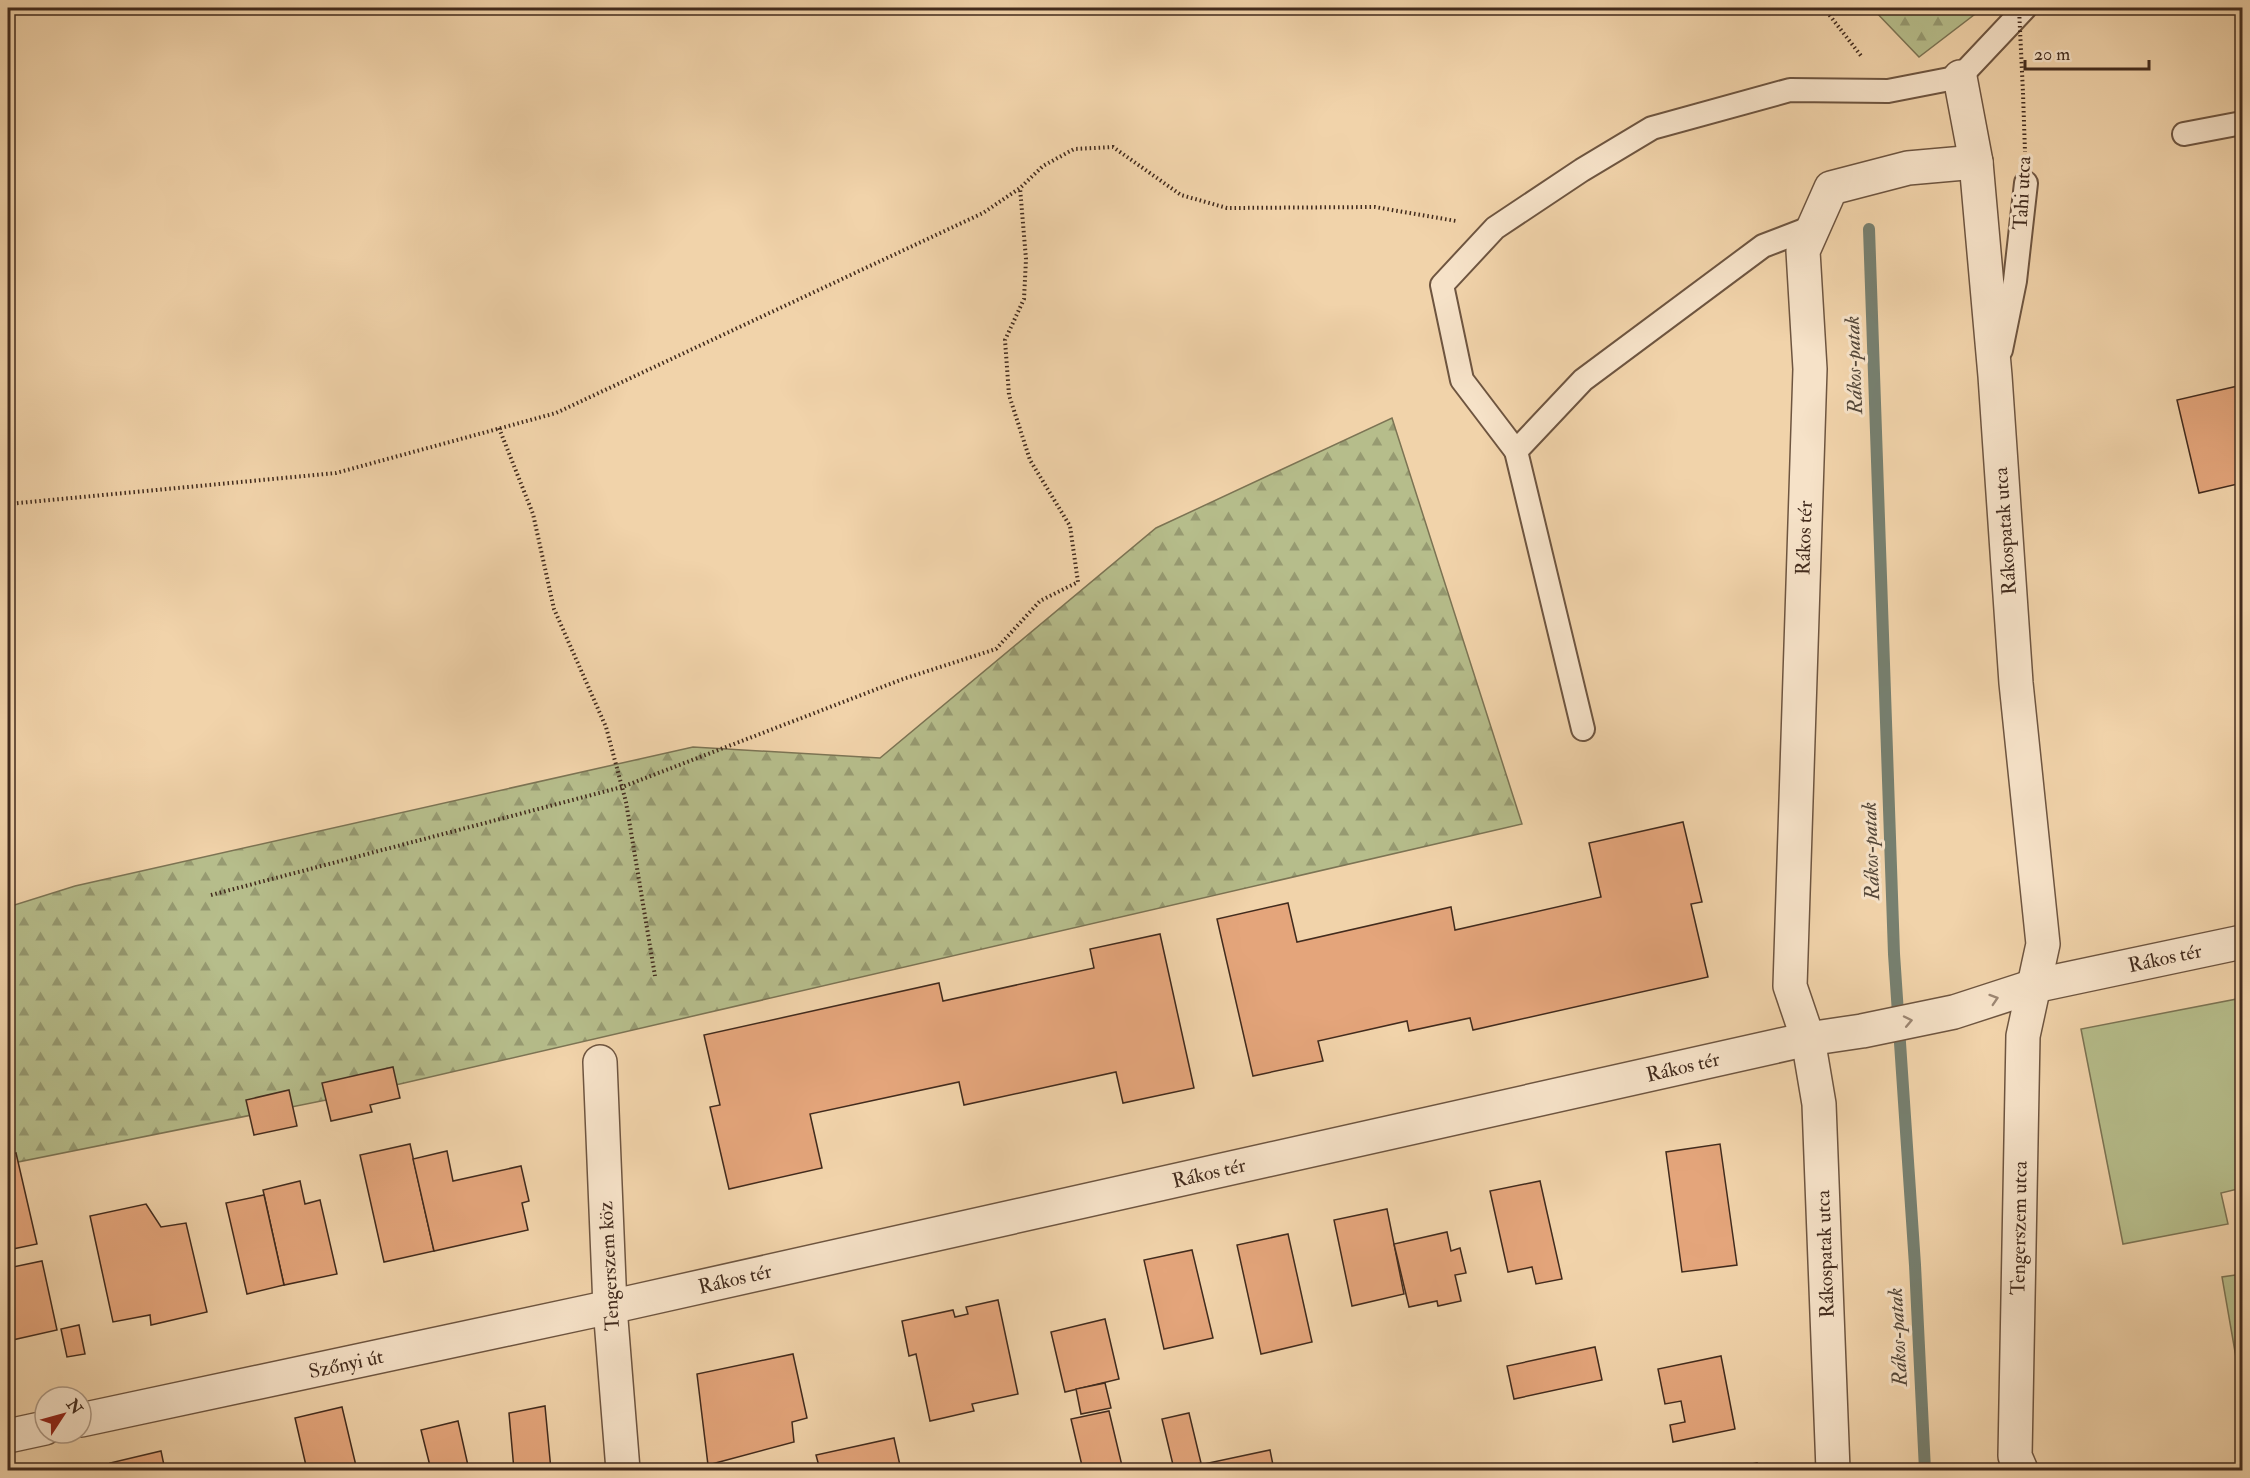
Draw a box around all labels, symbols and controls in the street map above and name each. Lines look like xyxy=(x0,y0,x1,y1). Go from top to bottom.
scale bar xyxy=(2025,33,2150,71)
text: 20 m xyxy=(2034,43,2070,66)
street label: Tahi utca xyxy=(2008,155,2036,231)
water label: Rákos-patak xyxy=(1839,315,1869,416)
street label: Rákospatak utca xyxy=(1988,465,2023,596)
street label: Rákos tér xyxy=(1790,500,1818,576)
water label: Rákos-patak xyxy=(1856,801,1886,902)
street label: Rákos tér xyxy=(2126,938,2205,978)
one-way arrow xyxy=(1988,993,1999,1006)
one-way arrow xyxy=(1903,1016,1913,1029)
street label: Rákos tér xyxy=(1644,1046,1723,1088)
street label: Rákos tér xyxy=(1170,1152,1249,1194)
street label: Tengerszem utca xyxy=(2005,1160,2033,1295)
street label: Rákospatak utca xyxy=(1810,1189,1841,1318)
street label: Tengerszem köz xyxy=(593,1200,625,1331)
street label: Rákos tér xyxy=(696,1258,775,1300)
water label: Rákos-patak xyxy=(1882,1287,1914,1388)
street label: Szőnyi út xyxy=(306,1344,386,1384)
north arrow xyxy=(33,1385,93,1445)
text: N xyxy=(61,1394,87,1419)

